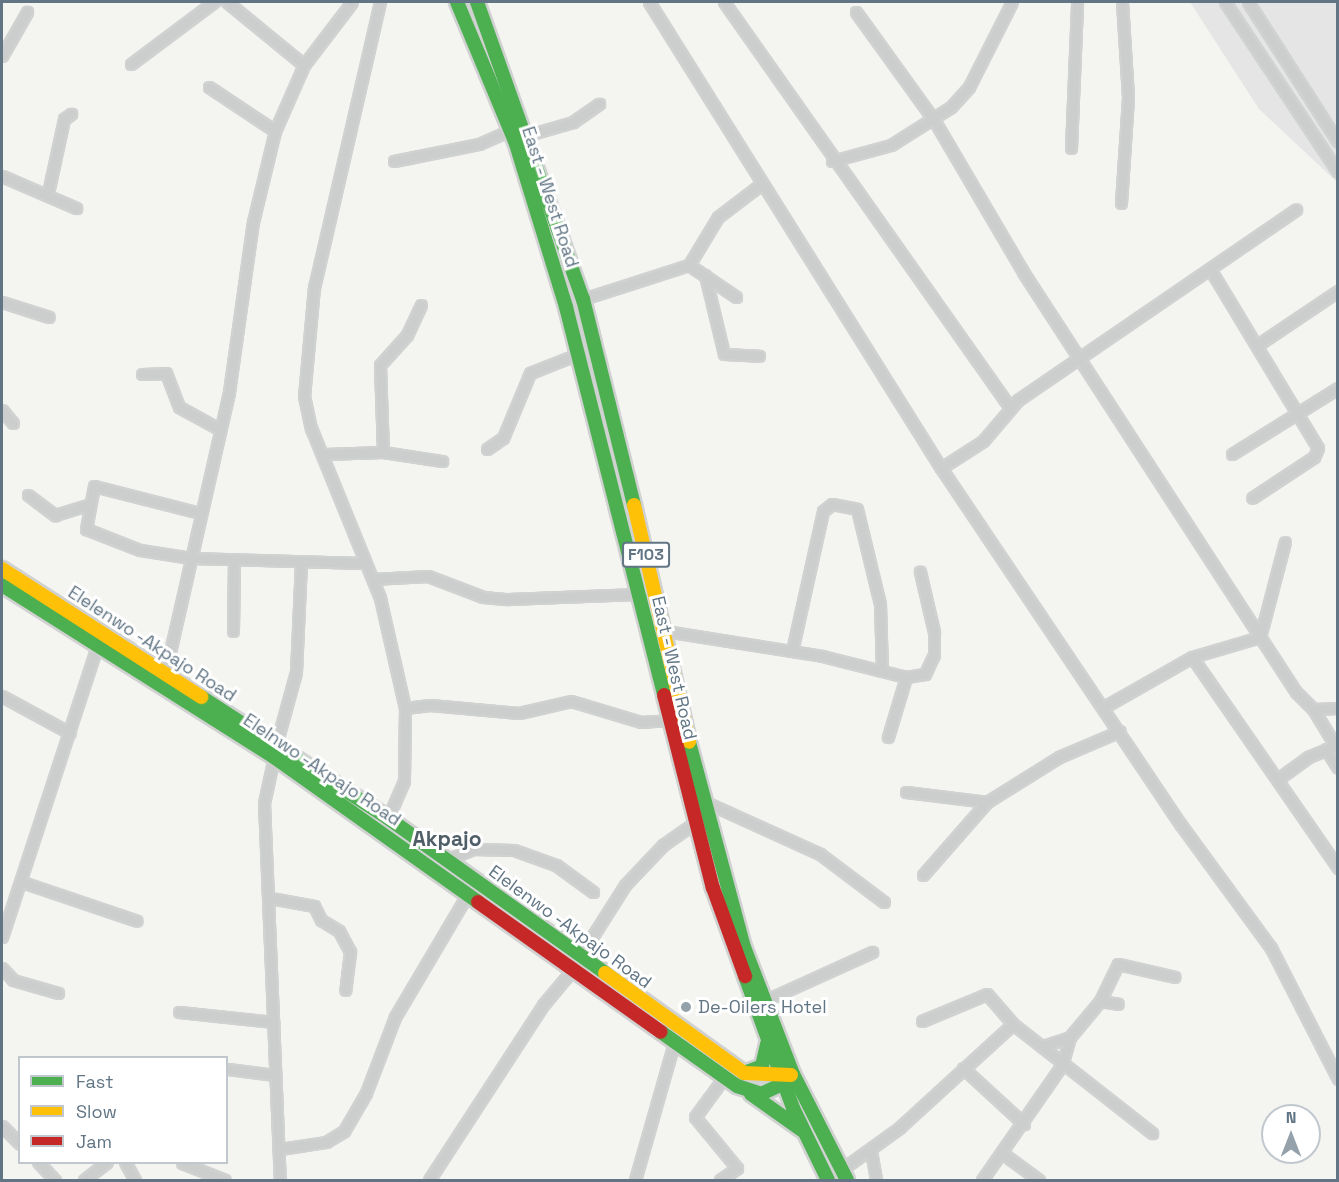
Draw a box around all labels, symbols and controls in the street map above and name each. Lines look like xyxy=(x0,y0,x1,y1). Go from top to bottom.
street label: East - West Road xyxy=(517,123,583,271)
road number: F103 xyxy=(622,542,670,568)
street label: Elelenwo -Akpajo Road xyxy=(64,581,240,707)
street label: East - West Road xyxy=(647,593,701,743)
street label: Elelnwo -Akpajo Road xyxy=(239,709,405,831)
district label: Akpajo xyxy=(412,826,482,852)
street label: Elelenwo -Akpajo Road xyxy=(484,861,656,993)
place label: De-Oilers Hotel xyxy=(698,996,827,1018)
marker: De-Oilers Hotel xyxy=(679,1000,693,1014)
legend xyxy=(18,1056,228,1164)
text: Fast xyxy=(76,1070,113,1093)
text: Slow xyxy=(76,1100,117,1123)
north arrow xyxy=(1261,1104,1321,1164)
text: N xyxy=(1286,1107,1296,1128)
text: Jam xyxy=(76,1130,112,1153)

